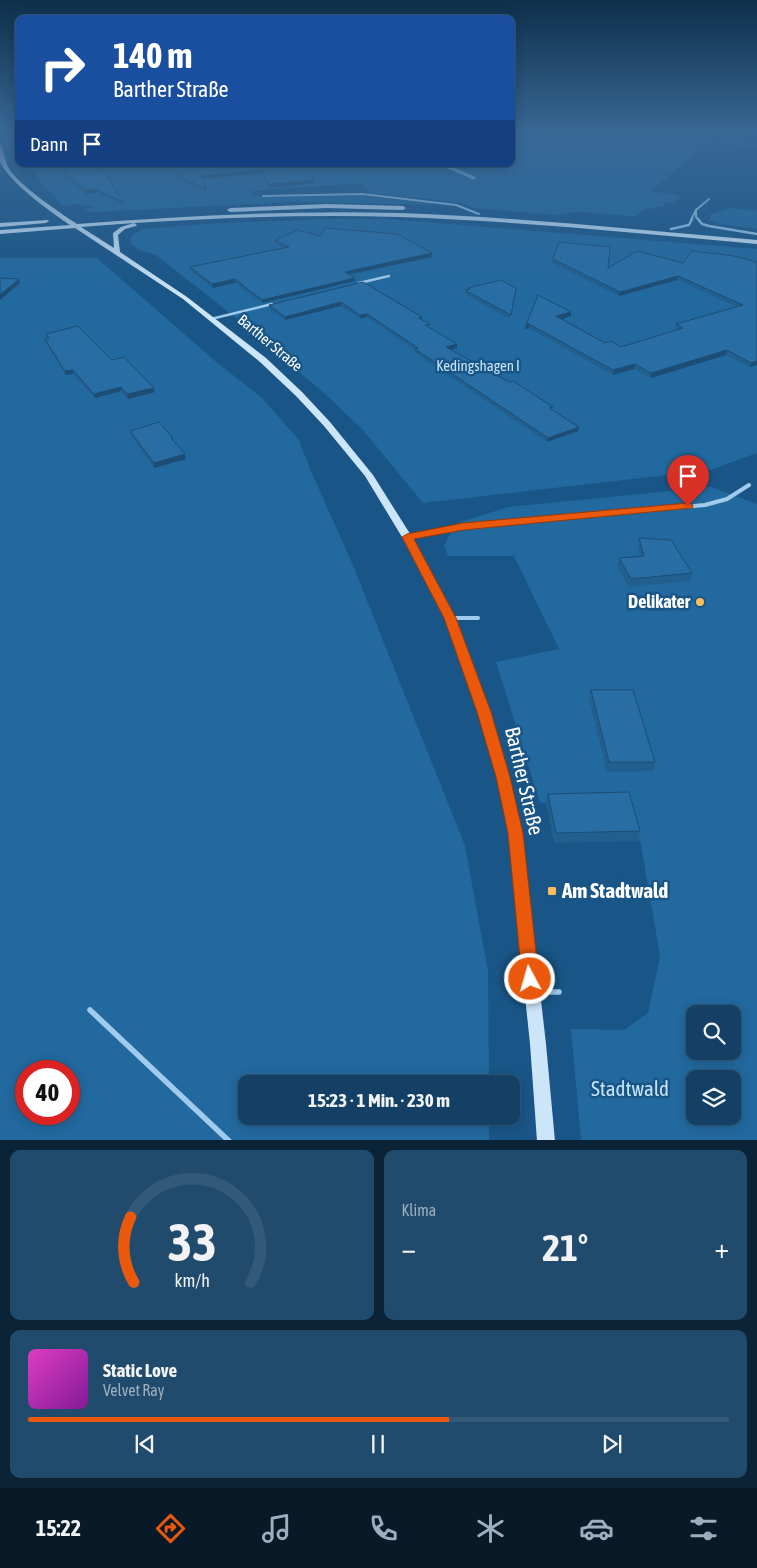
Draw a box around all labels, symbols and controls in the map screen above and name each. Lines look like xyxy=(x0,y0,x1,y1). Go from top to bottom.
icon: right xyxy=(30,35,95,100)
text: 140 m xyxy=(113,35,192,75)
text: Barther Straße xyxy=(113,76,229,102)
icon: arrive xyxy=(78,130,106,158)
text: Dann xyxy=(30,133,68,155)
street label: Barther Straße xyxy=(235,311,306,375)
park label: Kedingshagen I xyxy=(436,357,520,374)
pin xyxy=(667,455,709,506)
icon: arrive xyxy=(674,462,702,490)
place label: Delikater xyxy=(628,591,691,612)
marker: Delikater xyxy=(694,596,706,608)
street label: Barther Straße xyxy=(501,724,549,837)
place label: Am Stadtwald xyxy=(561,878,668,902)
marker: Am Stadtwald xyxy=(546,885,558,897)
position arrow xyxy=(503,952,555,1004)
map controls xyxy=(686,1005,741,1125)
button: search xyxy=(686,1005,741,1060)
speed limit sign: 40 xyxy=(15,1060,80,1125)
button: layers xyxy=(686,1070,741,1125)
park label: Stadtwald xyxy=(591,1076,669,1100)
text: 15:23 · 1 Min. · 230 m xyxy=(308,1089,450,1111)
text: Klima xyxy=(402,1201,436,1219)
text: 33 xyxy=(167,1212,216,1272)
text: 21° xyxy=(542,1226,588,1269)
text: − xyxy=(402,1232,416,1264)
text: + xyxy=(714,1232,729,1264)
text: km/h xyxy=(174,1270,209,1291)
text: Static Love xyxy=(103,1359,177,1381)
text: Velvet Ray xyxy=(103,1381,164,1399)
icon: previous xyxy=(131,1430,159,1458)
icon: pause xyxy=(364,1430,392,1458)
icon: next xyxy=(598,1430,626,1458)
icon: directions xyxy=(153,1511,188,1546)
icon: music xyxy=(259,1511,294,1546)
icon: phone xyxy=(366,1511,401,1546)
icon: climate xyxy=(473,1511,508,1546)
icon: car xyxy=(579,1511,614,1546)
icon: filters xyxy=(686,1511,721,1546)
text: 15:22 xyxy=(36,1515,81,1541)

